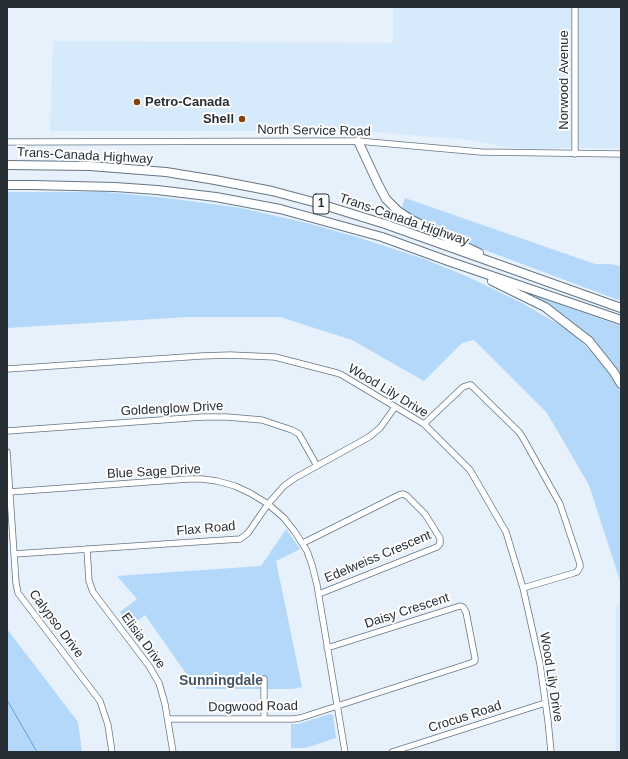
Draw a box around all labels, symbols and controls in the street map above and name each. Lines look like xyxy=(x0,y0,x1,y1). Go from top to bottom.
street label: Norwood Avenue xyxy=(556,30,572,130)
place label: Petro-Canada xyxy=(145,94,230,110)
marker: Petro-Canada xyxy=(132,97,142,107)
place label: Shell xyxy=(203,111,234,127)
marker: Shell xyxy=(237,114,247,124)
street label: North Service Road xyxy=(257,122,371,140)
street label: Trans-Canada Highway xyxy=(17,145,153,167)
street label: Trans-Canada Highway xyxy=(337,190,471,250)
road number: 1 xyxy=(313,194,329,214)
street label: Wood Lily Drive xyxy=(345,361,431,421)
street label: Goldenglow Drive xyxy=(120,399,224,419)
street label: Blue Sage Drive xyxy=(107,462,201,482)
street label: Flax Road xyxy=(176,519,236,539)
street label: Edelweiss Crescent xyxy=(322,528,434,586)
street label: Calypso Drive xyxy=(25,587,87,661)
street label: Daisy Crescent xyxy=(363,590,451,632)
street label: Elisia Drive xyxy=(118,610,168,672)
street label: Wood Lily Drive xyxy=(536,631,566,723)
district label: Sunningdale xyxy=(179,673,263,689)
street label: Dogwood Road xyxy=(208,698,298,716)
street label: Crocus Road xyxy=(427,698,503,736)

